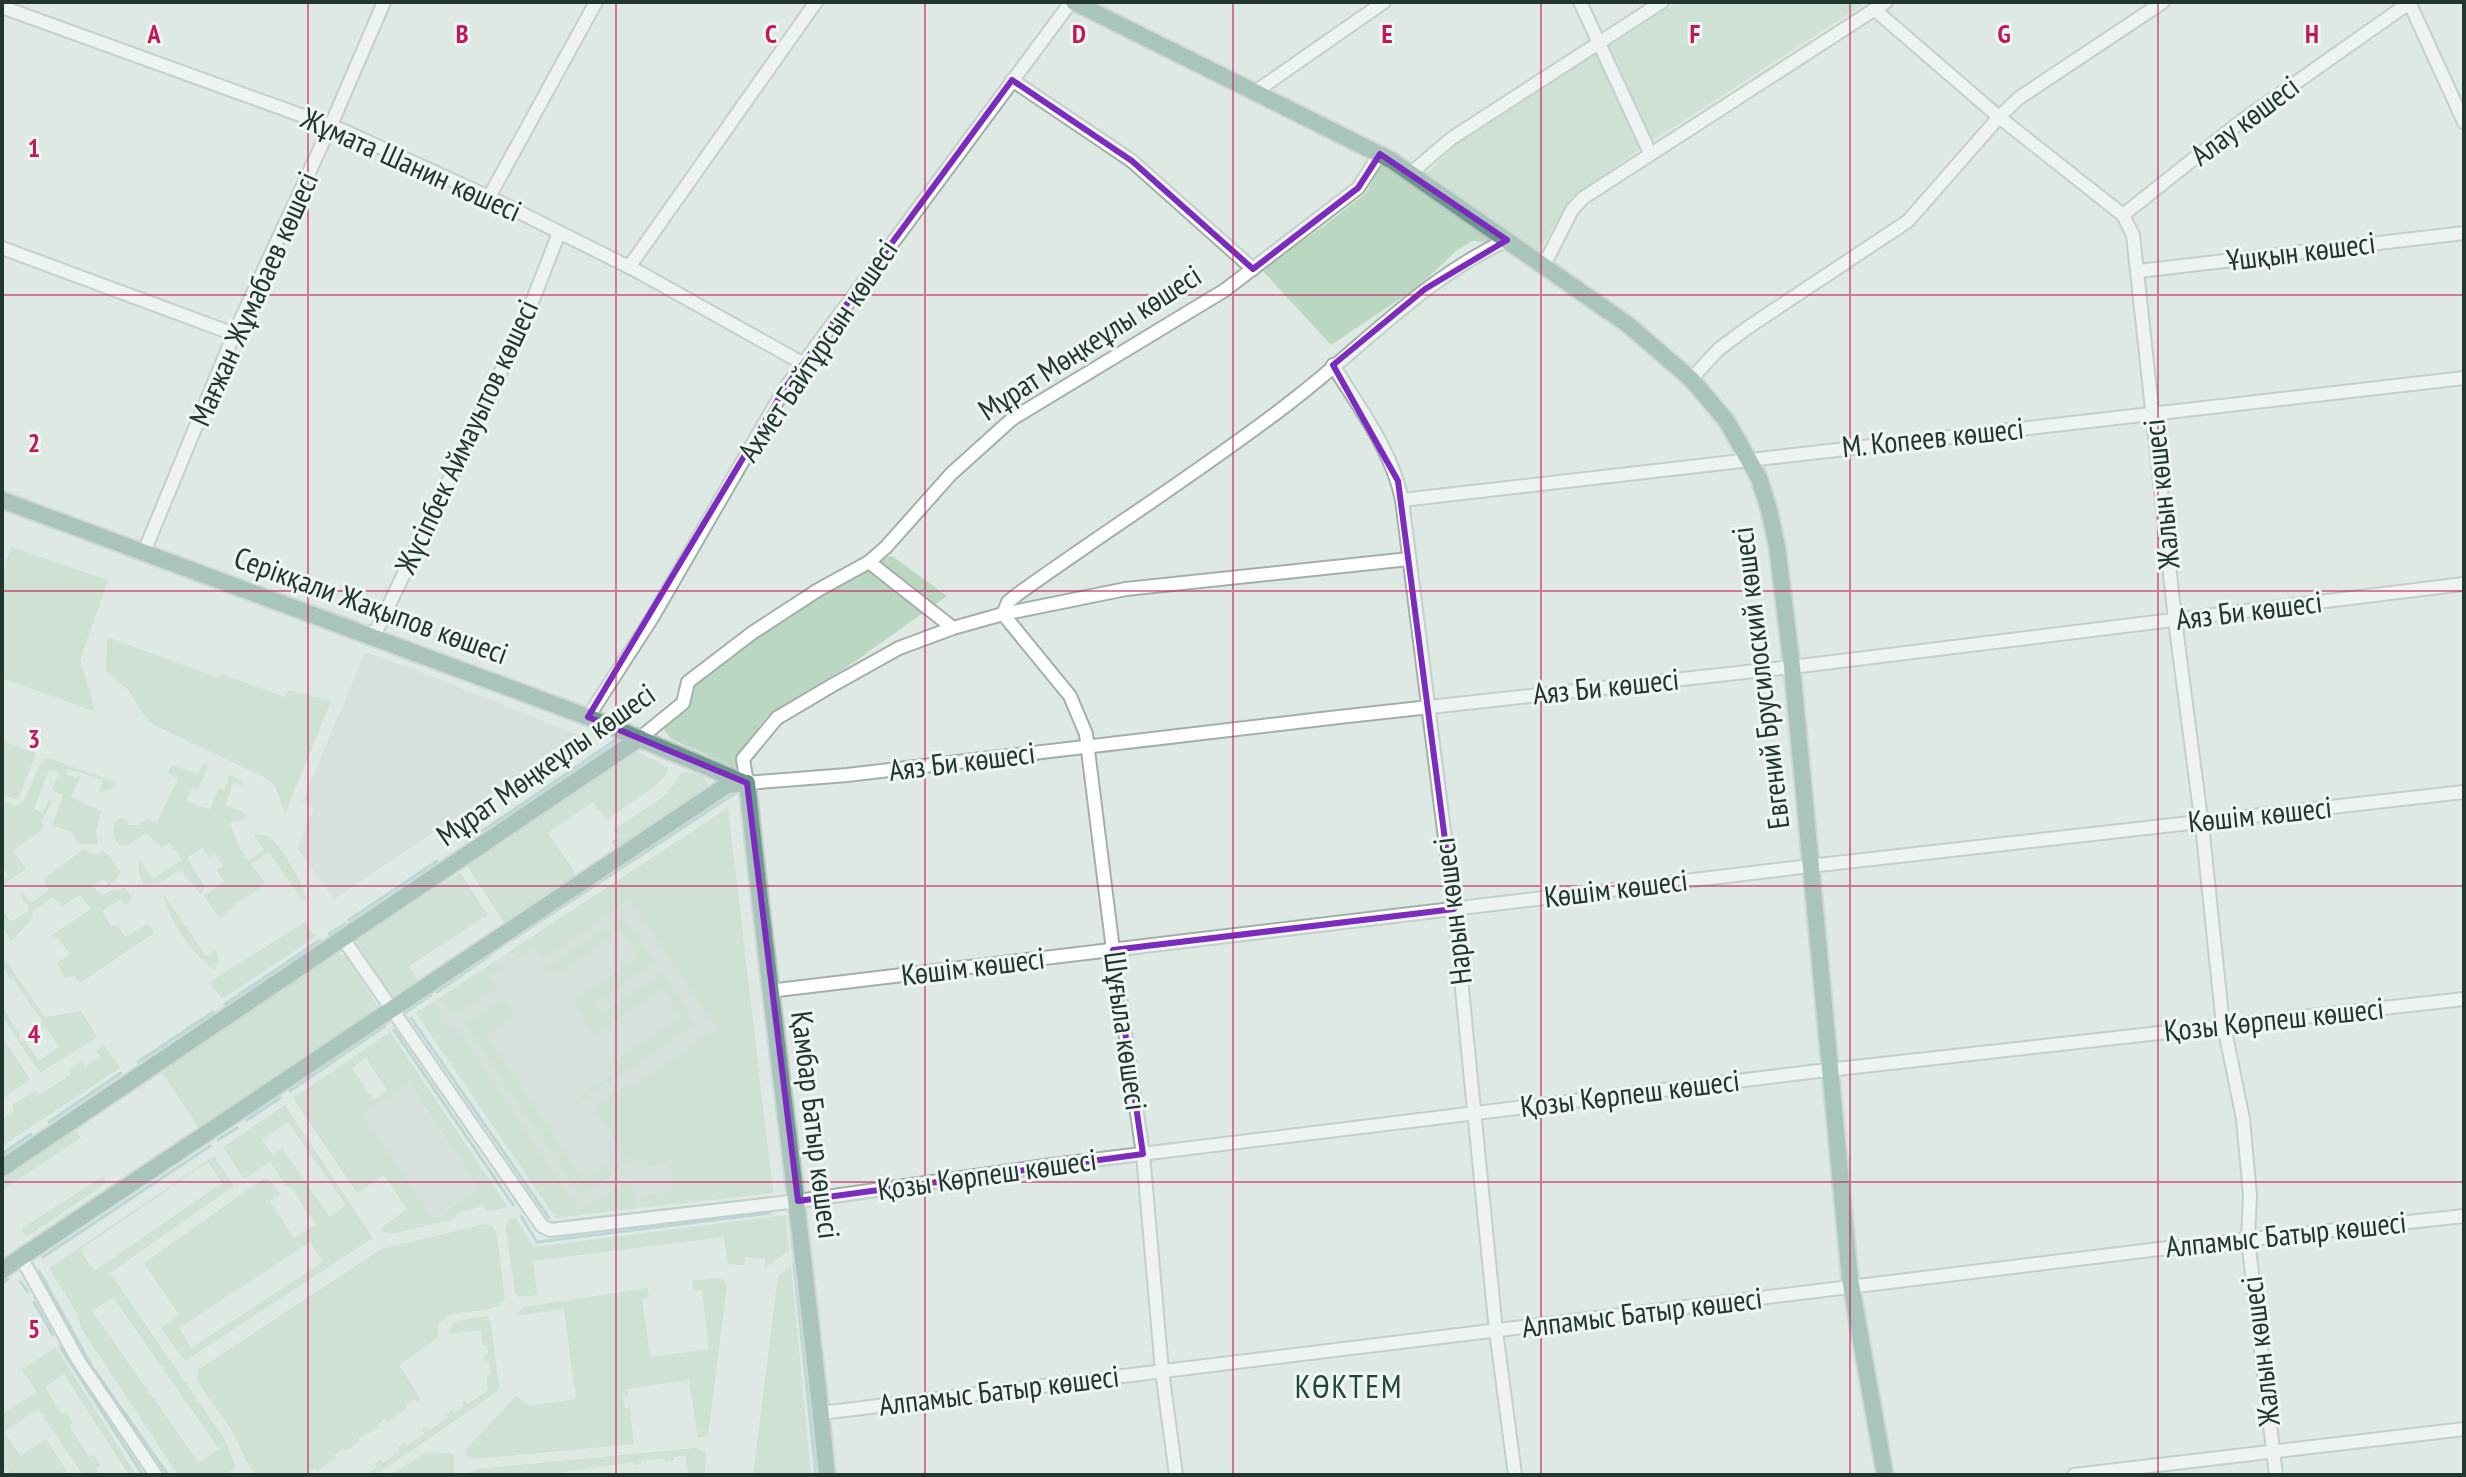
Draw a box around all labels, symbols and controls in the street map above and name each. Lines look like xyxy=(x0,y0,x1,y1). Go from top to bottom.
text: A xyxy=(146,17,161,50)
text: B xyxy=(456,17,469,50)
text: C xyxy=(765,17,777,50)
text: D xyxy=(1072,17,1086,50)
text: E xyxy=(1381,17,1393,50)
text: F xyxy=(1690,17,1701,50)
text: G xyxy=(1997,17,2011,50)
text: H xyxy=(2305,17,2319,50)
street label: Алау көшесі xyxy=(2182,66,2306,173)
street label: Жұмата Шанин көшесі xyxy=(295,97,528,230)
text: 1 xyxy=(28,131,40,164)
street label: Мағжан Жұмабаев көшесі xyxy=(179,165,326,432)
street label: Ұшқын көшесі xyxy=(2224,222,2377,279)
street label: Ахмет Байтұрсын көшесі xyxy=(728,232,906,469)
street label: Мұрат Мөңкеұлы көшесі xyxy=(970,255,1208,428)
street label: Жүсіпбек Аймауытов көшесі xyxy=(385,293,546,581)
street label: М. Копеев көшесі xyxy=(1840,408,2026,465)
street label: Жалын көшесі xyxy=(2133,417,2188,572)
text: 2 xyxy=(28,426,40,459)
street label: Евгений Брусилоский көшесі xyxy=(1722,525,1797,832)
street label: Серікқали Жақыпов көшесі xyxy=(229,537,514,672)
street label: Аяз Би көшесі xyxy=(2174,581,2324,638)
street label: Аяз Би көшесі xyxy=(1531,658,1681,713)
street label: Мұрат Мөңкеұлы көшесі xyxy=(428,674,662,854)
text: 3 xyxy=(28,722,40,755)
street label: Аяз Би көшесі xyxy=(887,732,1037,789)
street label: Көшім көшесі xyxy=(2186,787,2334,840)
street label: Нарын көшесі xyxy=(1423,835,1480,987)
street label: Көшім көшесі xyxy=(1542,859,1690,916)
street label: Көшім көшесі xyxy=(899,937,1047,994)
street label: Шұғыла көшесі xyxy=(1096,949,1157,1113)
street label: Қозы Көрпеш көшесі xyxy=(2162,988,2386,1049)
street label: Қамбар Батыр көшесі xyxy=(783,1009,850,1241)
text: 4 xyxy=(28,1017,41,1050)
street label: Қозы Көрпеш көшесі xyxy=(1518,1060,1742,1125)
street label: Қозы Көрпеш көшесі xyxy=(875,1139,1099,1208)
street label: Алпамыс Батыр көшесі xyxy=(2164,1201,2408,1266)
street label: Жалын көшесі xyxy=(2231,1274,2288,1429)
street label: Алпамыс Батыр көшесі xyxy=(1519,1277,1764,1346)
text: 5 xyxy=(28,1312,40,1345)
street label: Алпамыс Батыр көшесі xyxy=(876,1355,1121,1424)
district label: КӨКТЕМ xyxy=(1295,1365,1403,1407)

